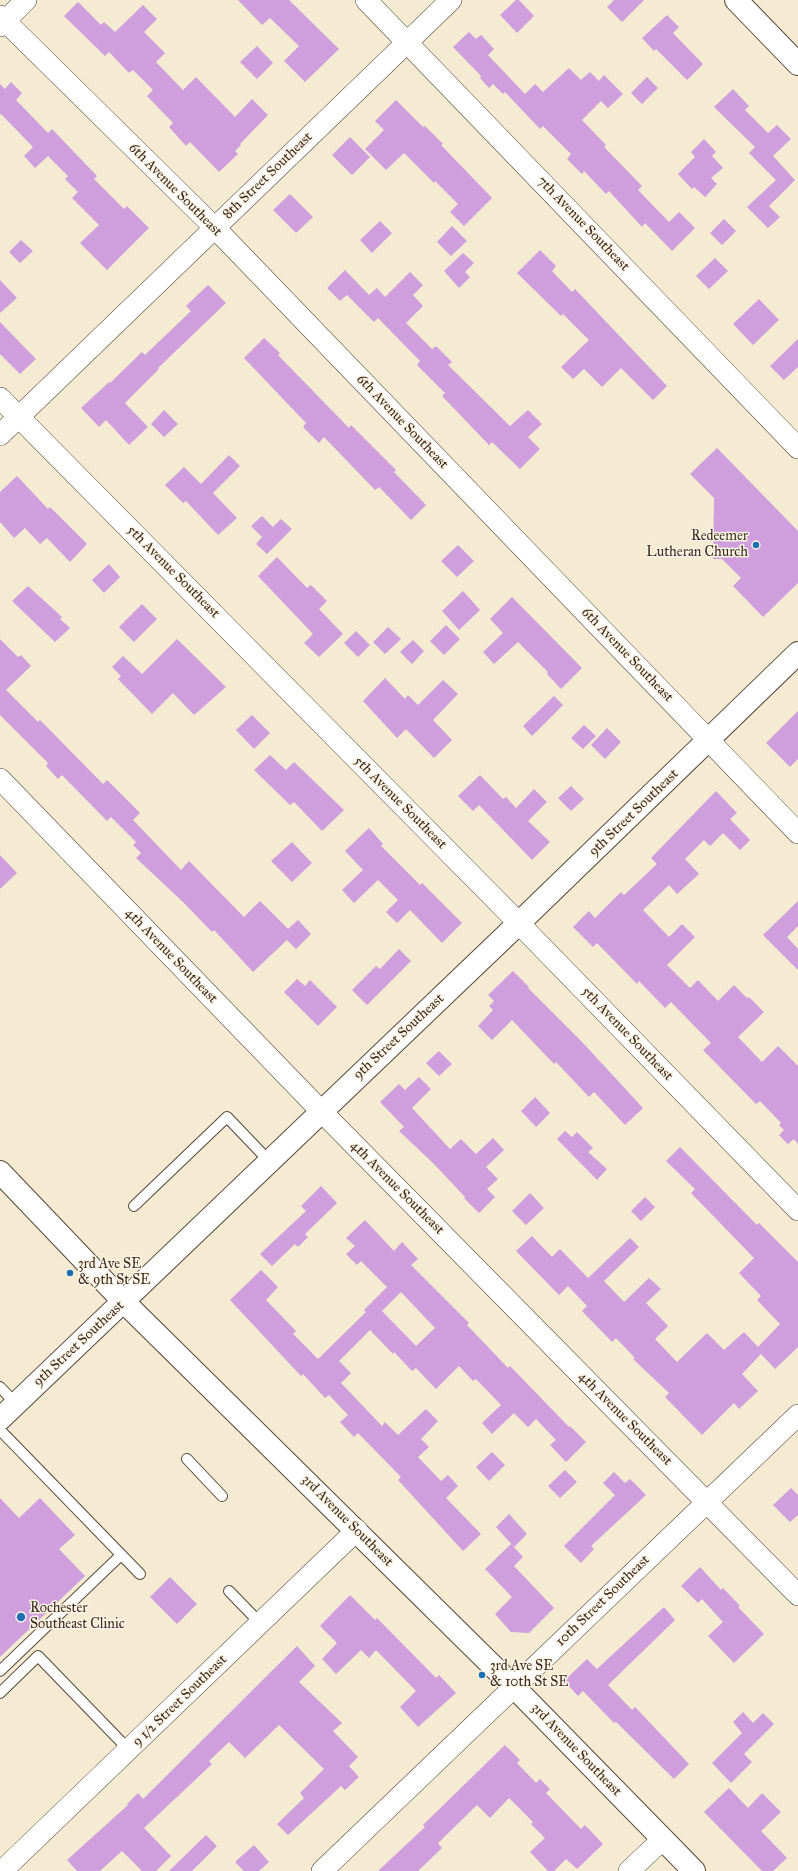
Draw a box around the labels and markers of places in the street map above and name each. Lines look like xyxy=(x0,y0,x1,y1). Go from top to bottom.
place label: Redeemer Lutheran Church xyxy=(646,529,748,562)
marker: Redeemer Lutheran Church xyxy=(751,540,761,550)
place label: 3rd Ave SE & 9th St SE xyxy=(78,1257,150,1290)
marker: 3rd Ave SE & 9th St SE xyxy=(65,1268,75,1278)
place label: Rochester Southeast Clinic xyxy=(30,1601,125,1634)
marker: Rochester Southeast Clinic xyxy=(15,1611,27,1623)
place label: 3rd Ave SE & 10th St SE xyxy=(490,1659,568,1692)
marker: 3rd Ave SE & 10th St SE xyxy=(477,1670,487,1680)

